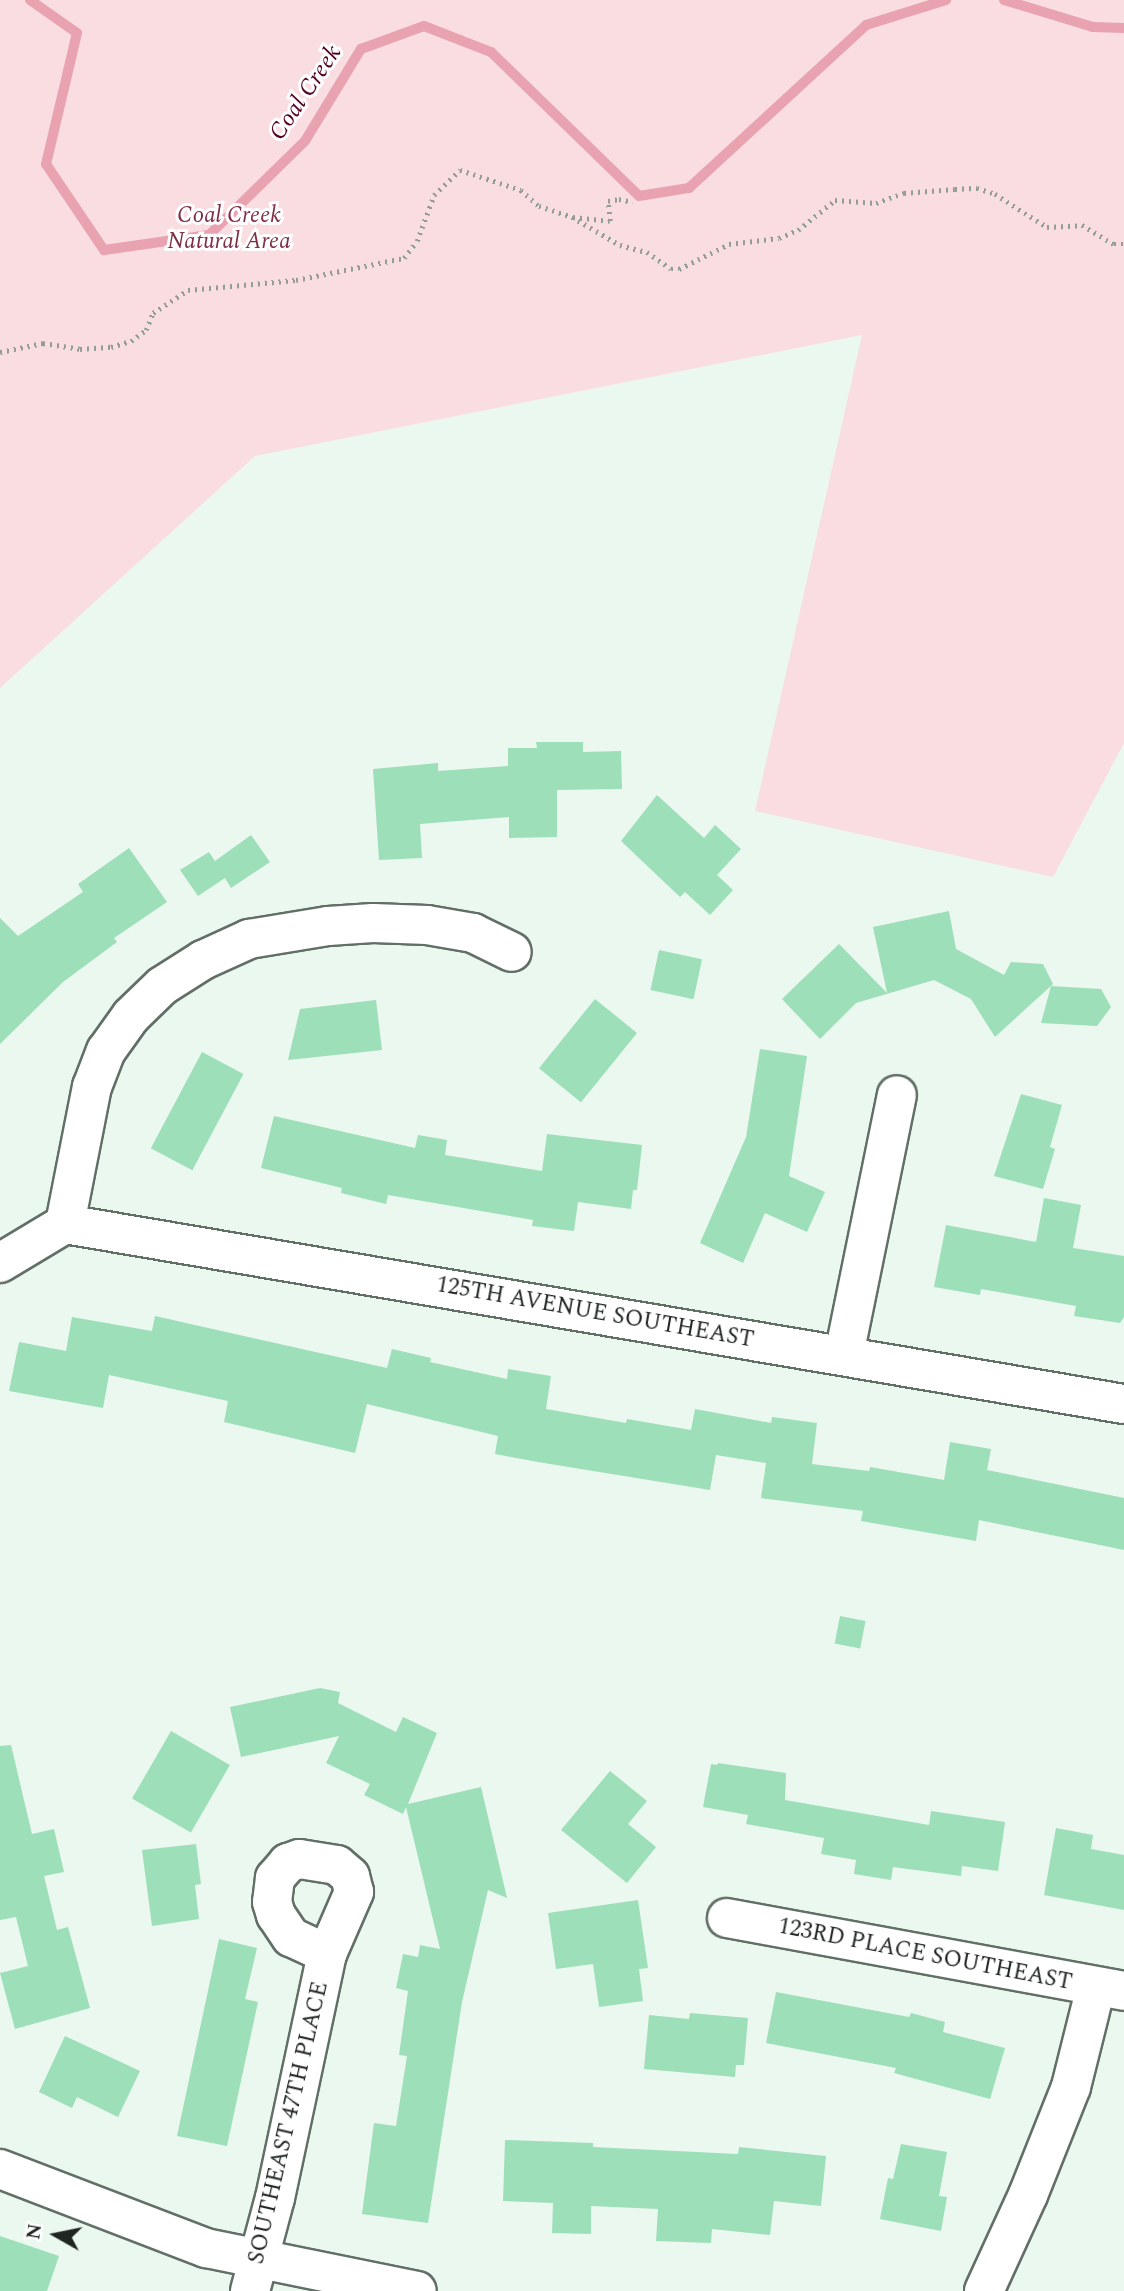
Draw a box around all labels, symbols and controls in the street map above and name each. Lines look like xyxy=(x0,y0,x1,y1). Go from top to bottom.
water label: Coal Creek xyxy=(264,40,348,146)
park label: Coal Creek Natural Area xyxy=(167,202,291,256)
street label: 125TH AVENUE SOUTHEAST xyxy=(434,1271,756,1355)
street label: 123RD PLACE SOUTHEAST xyxy=(775,1913,1075,1997)
street label: SOUTHEAST 47TH PLACE xyxy=(243,1979,335,2267)
north arrow xyxy=(21,2200,91,2270)
text: N xyxy=(19,2222,50,2242)

